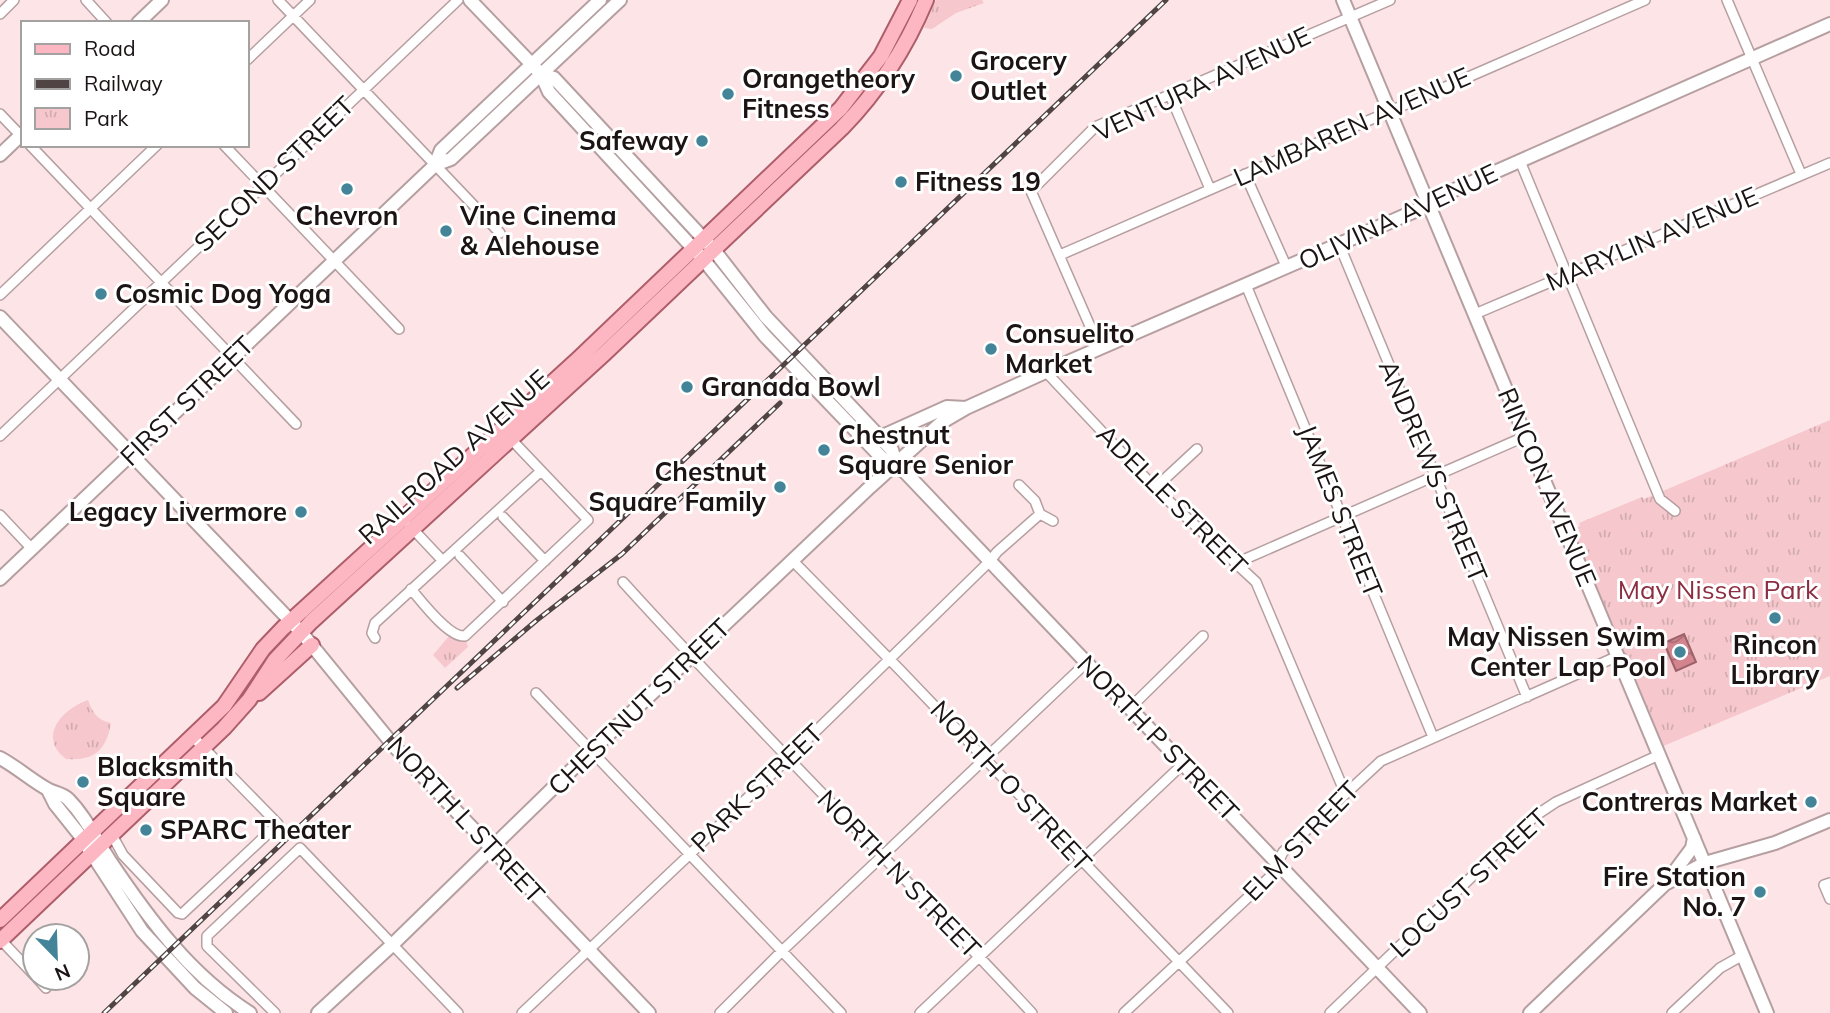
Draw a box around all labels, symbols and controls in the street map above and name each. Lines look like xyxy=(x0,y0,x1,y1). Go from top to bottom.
street label: VENTURA AVENUE xyxy=(1088,19,1316,148)
legend xyxy=(21,21,248,147)
text: Road xyxy=(84,35,135,61)
place label: Grocery Outlet xyxy=(970,44,1068,107)
street label: LAMBAREN AVENUE xyxy=(1228,59,1475,194)
place label: Orangetheory Fitness xyxy=(742,62,916,125)
marker: Grocery Outlet xyxy=(948,68,964,84)
text: Railway xyxy=(84,70,163,96)
marker: Orangetheory Fitness xyxy=(720,86,736,102)
street label: SECOND STREET xyxy=(187,89,361,258)
text: Park xyxy=(84,105,128,131)
place label: Safeway xyxy=(579,124,689,157)
marker: Safeway xyxy=(694,133,710,149)
street label: OLIVINA AVENUE xyxy=(1293,156,1503,277)
place label: Fitness 19 xyxy=(915,165,1041,198)
marker: Fitness 19 xyxy=(893,174,909,190)
street label: MARYLIN AVENUE xyxy=(1541,179,1763,298)
marker: Chevron xyxy=(339,181,355,197)
place label: Chevron xyxy=(296,199,398,232)
place label: Vine Cinema & Alehouse xyxy=(459,199,617,262)
marker: Vine Cinema & Alehouse xyxy=(438,223,454,239)
place label: Cosmic Dog Yoga xyxy=(115,277,331,310)
marker: Cosmic Dog Yoga xyxy=(93,286,109,302)
place label: Consuelito Market xyxy=(1005,317,1134,380)
street label: FIRST STREET xyxy=(113,328,261,473)
marker: Consuelito Market xyxy=(983,341,999,357)
street label: ANDREWS STREET xyxy=(1372,355,1495,587)
street label: RAILROAD AVENUE xyxy=(351,362,556,551)
place label: Granada Bowl xyxy=(701,370,880,403)
marker: Granada Bowl xyxy=(679,379,695,395)
street label: RINCON AVENUE xyxy=(1491,383,1604,591)
street label: ADELLE STREET xyxy=(1090,417,1255,582)
place label: Chestnut Square Senior xyxy=(838,418,1014,481)
street label: JAMES STREET xyxy=(1291,420,1390,602)
marker: Chestnut Square Senior xyxy=(816,442,832,458)
place label: Chestnut Square Family xyxy=(589,455,767,518)
marker: Chestnut Square Family xyxy=(772,479,788,495)
place label: Legacy Livermore xyxy=(69,495,287,528)
marker: Legacy Livermore xyxy=(293,504,309,520)
park label: May Nissen Park xyxy=(1618,573,1819,606)
marker: Rincon Library xyxy=(1767,610,1783,626)
street label: CHESTNUT STREET xyxy=(541,611,737,802)
place label: May Nissen Swim Center Lap Pool xyxy=(1447,620,1666,683)
place label: Rincon Library xyxy=(1731,628,1820,691)
marker: May Nissen Swim Center Lap Pool xyxy=(1672,644,1688,660)
street label: NORTH P STREET xyxy=(1071,648,1246,828)
street label: NORTH O STREET xyxy=(924,693,1099,878)
street label: PARK STREET xyxy=(684,716,830,859)
street label: NORTH L STREET xyxy=(381,729,552,910)
place label: Blacksmith Square xyxy=(97,750,234,813)
marker: Blacksmith Square xyxy=(75,774,91,790)
street label: ELM STREET xyxy=(1235,774,1366,908)
street label: NORTH N STREET xyxy=(811,783,988,965)
place label: Contreras Market xyxy=(1581,785,1797,818)
marker: Contreras Market xyxy=(1803,794,1819,810)
street label: LOCUST STREET xyxy=(1383,801,1555,964)
place label: SPARC Theater xyxy=(160,813,352,846)
marker: SPARC Theater xyxy=(138,822,154,838)
place label: Fire Station No. 7 xyxy=(1603,860,1746,923)
marker: Fire Station No. 7 xyxy=(1752,884,1768,900)
north arrow xyxy=(21,922,91,992)
text: N xyxy=(51,959,74,986)

